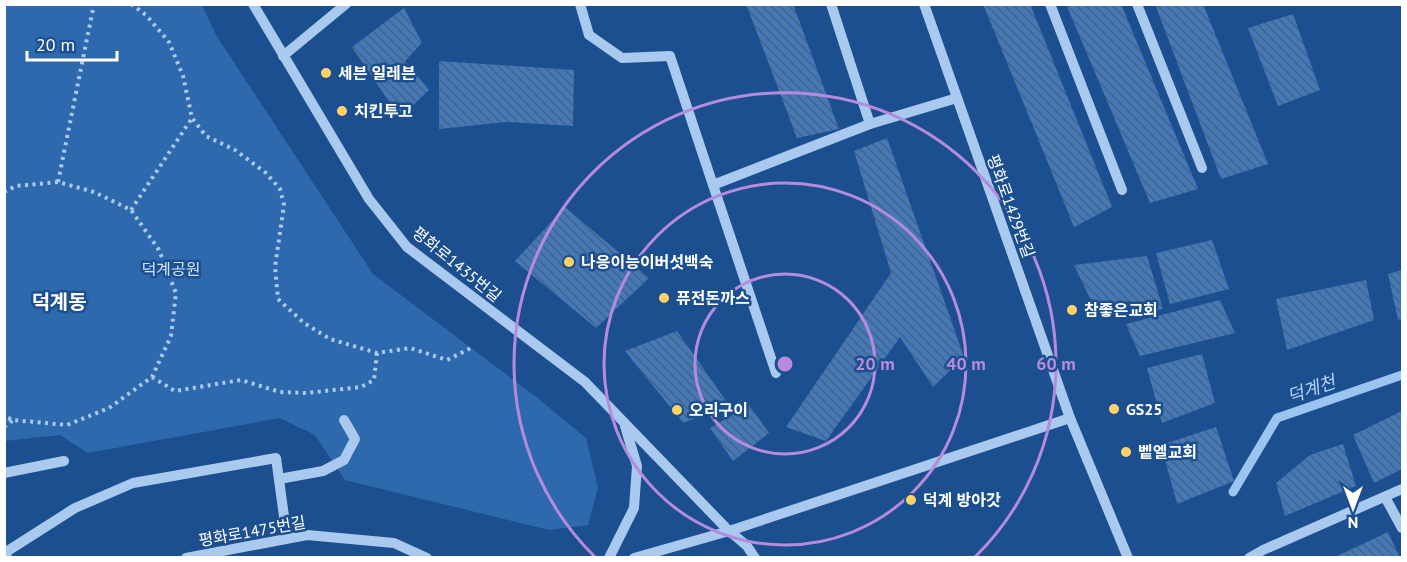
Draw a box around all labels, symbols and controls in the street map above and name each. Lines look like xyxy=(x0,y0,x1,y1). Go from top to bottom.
scale bar xyxy=(27,24,117,62)
text: 20 m xyxy=(36,33,75,56)
place label: 세븐 일레븐 xyxy=(338,63,416,83)
marker: 세븐 일레븐 xyxy=(319,66,333,80)
place label: 치킨투고 xyxy=(354,101,413,121)
marker: 치킨투고 xyxy=(335,104,349,118)
street label: 평화로1429번길 xyxy=(983,152,1039,260)
street label: 평화로1435번길 xyxy=(409,222,505,306)
place label: 나응이능이버섯백숙 xyxy=(581,252,714,272)
marker: 나응이능이버섯백숙 xyxy=(562,255,576,269)
park label: 덕계공원 xyxy=(142,259,200,279)
place label: 퓨전돈까스 xyxy=(676,288,750,308)
district label: 덕계동 xyxy=(31,289,87,315)
marker: 퓨전돈까스 xyxy=(657,291,671,305)
place label: 참좋은교회 xyxy=(1084,300,1158,320)
marker: 참좋은교회 xyxy=(1065,303,1079,317)
text: 20 m xyxy=(855,352,895,375)
text: 40 m xyxy=(946,352,986,375)
text: 60 m xyxy=(1036,352,1076,375)
centre of rings xyxy=(775,354,795,374)
water label: 덕계천 xyxy=(1284,369,1341,408)
place label: GS25 xyxy=(1126,399,1162,419)
place label: 오리구이 xyxy=(689,400,748,420)
marker: GS25 xyxy=(1107,402,1121,416)
marker: 오리구이 xyxy=(670,403,684,417)
place label: 벹엘교회 xyxy=(1138,442,1197,462)
marker: 벹엘교회 xyxy=(1119,445,1133,459)
north arrow xyxy=(1323,478,1383,538)
place label: 덕계 방아갓 xyxy=(923,490,1001,510)
marker: 덕계 방아갓 xyxy=(904,493,918,507)
street label: 평화로1475번길 xyxy=(197,512,307,550)
text: N xyxy=(1348,513,1358,533)

